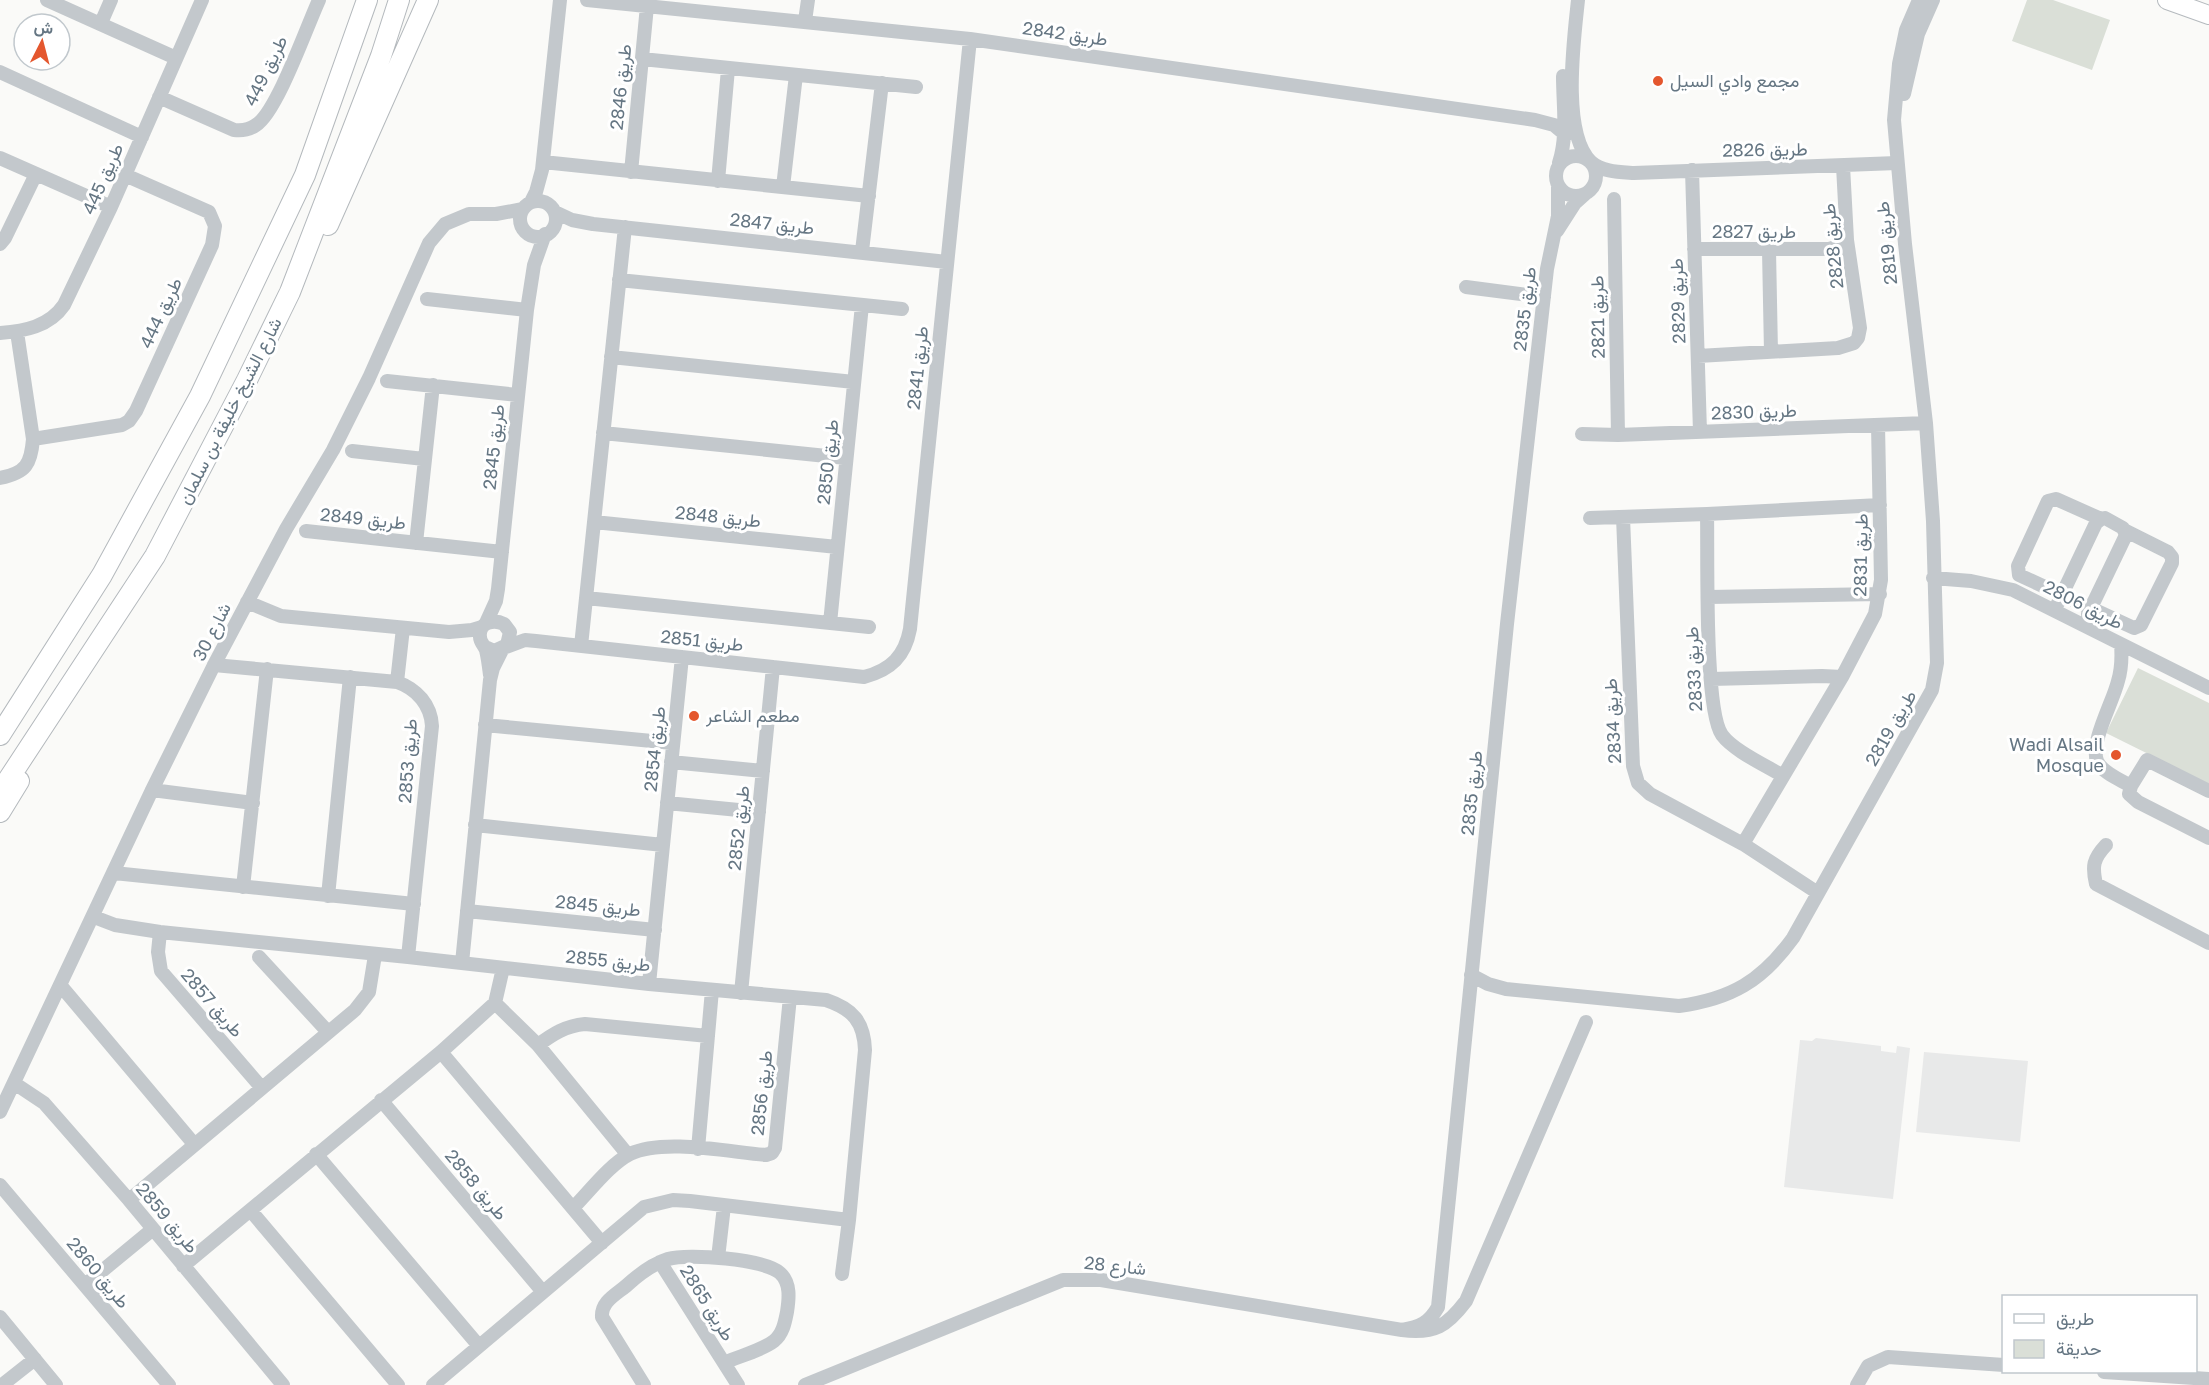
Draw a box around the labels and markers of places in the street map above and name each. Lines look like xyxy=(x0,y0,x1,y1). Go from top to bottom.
place label: مجمع وادي السيل xyxy=(1670,69,1799,96)
marker: مجمع وادي السيل xyxy=(1651,74,1665,88)
place label: مطعم الشاعر xyxy=(705,704,800,728)
marker: مطعم الشاعر xyxy=(687,709,701,723)
place label: Wadi Alsail Mosque xyxy=(2009,733,2104,776)
marker: Wadi Alsail Mosque xyxy=(2109,748,2123,762)

